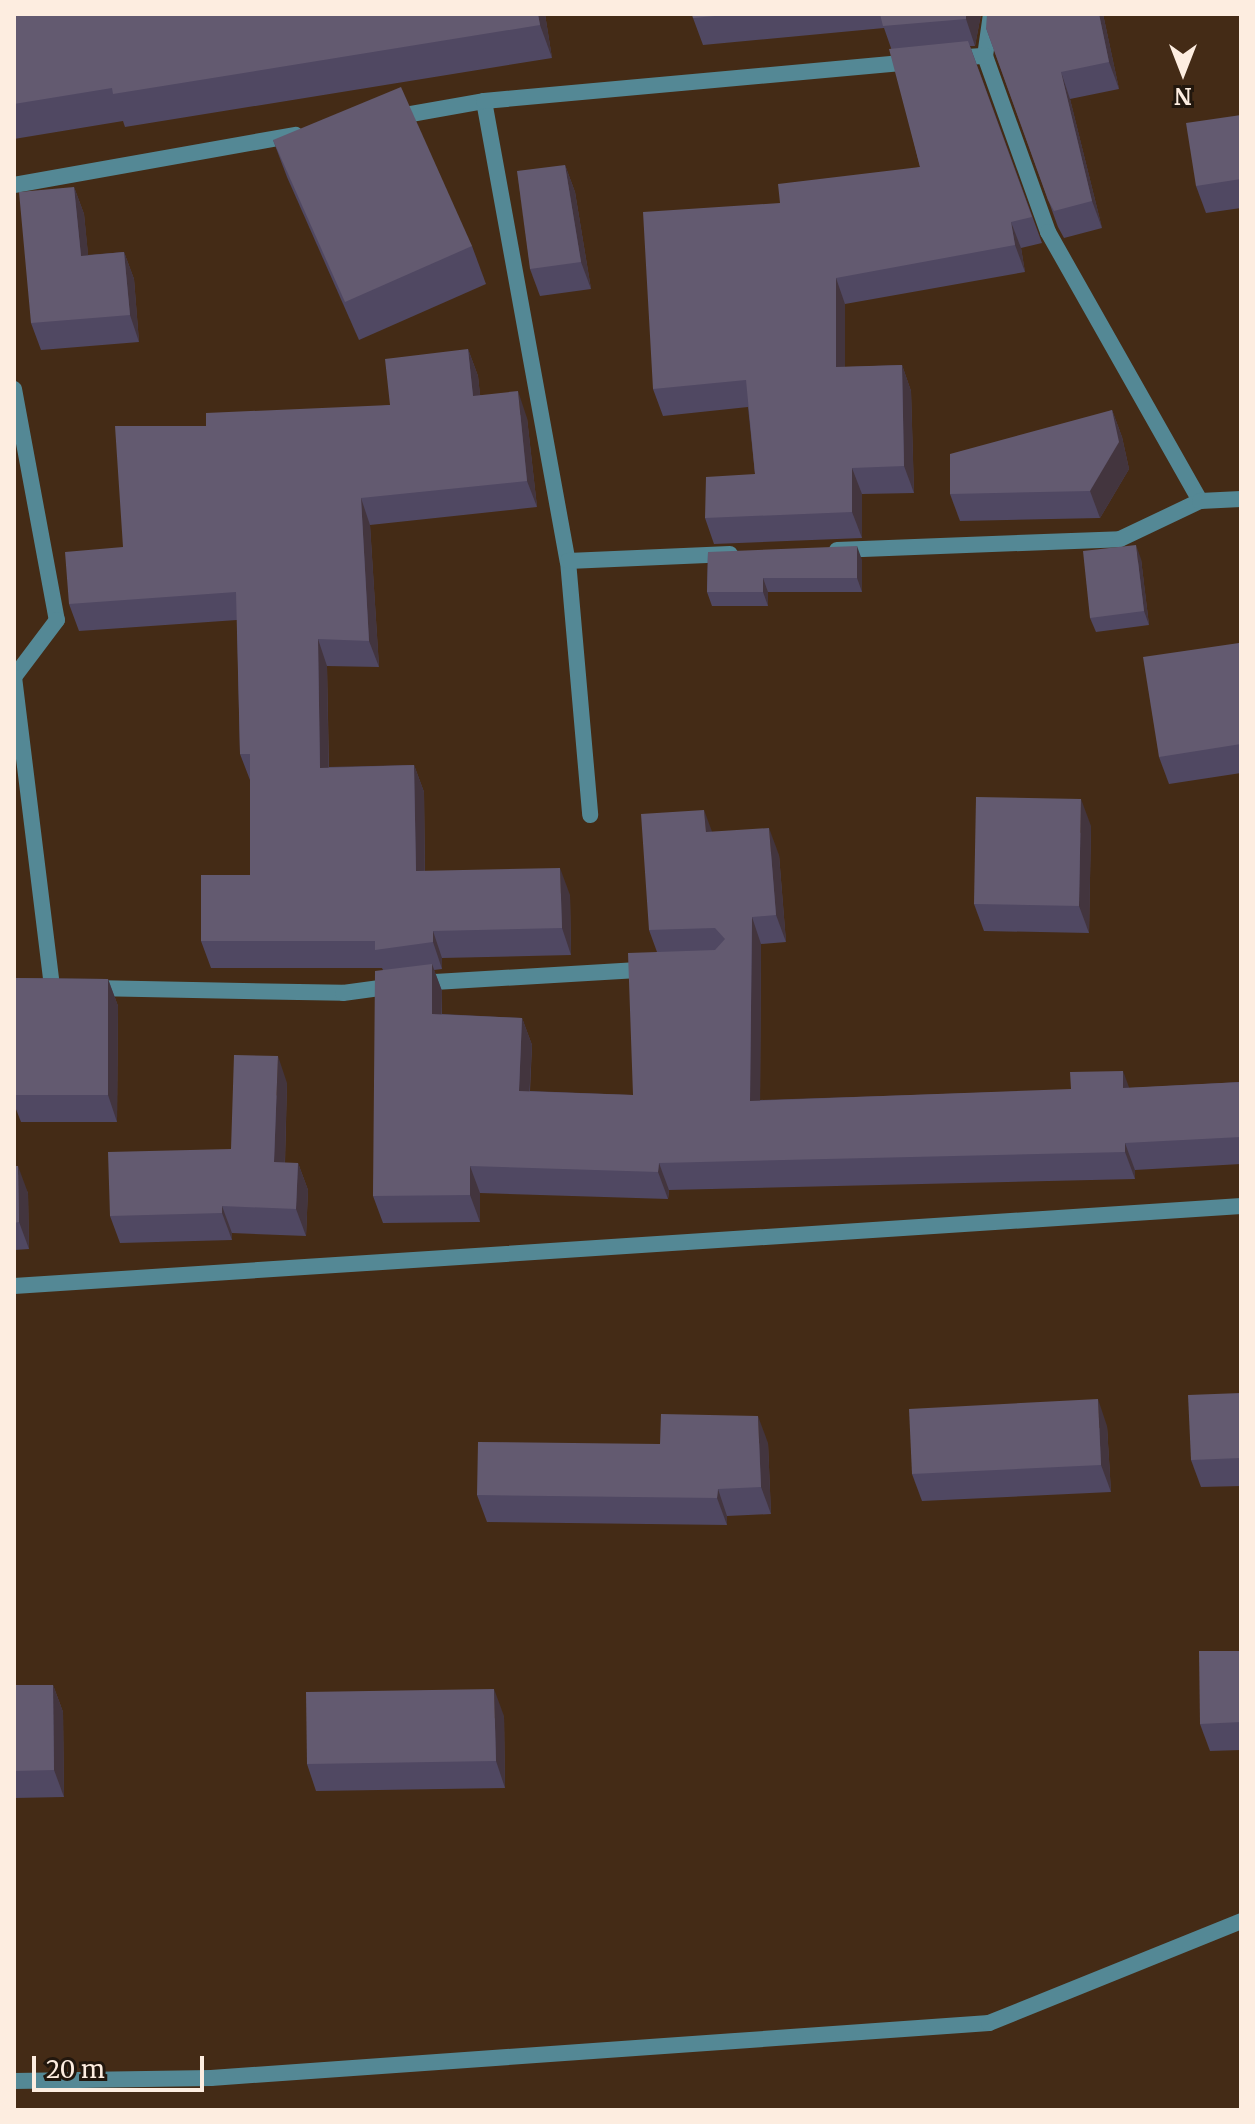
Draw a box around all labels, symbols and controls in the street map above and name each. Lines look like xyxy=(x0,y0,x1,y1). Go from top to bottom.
north arrow xyxy=(1143,32,1223,112)
text: N xyxy=(1174,82,1192,110)
scale bar xyxy=(36,2040,208,2090)
text: 20 m xyxy=(46,2054,105,2085)

